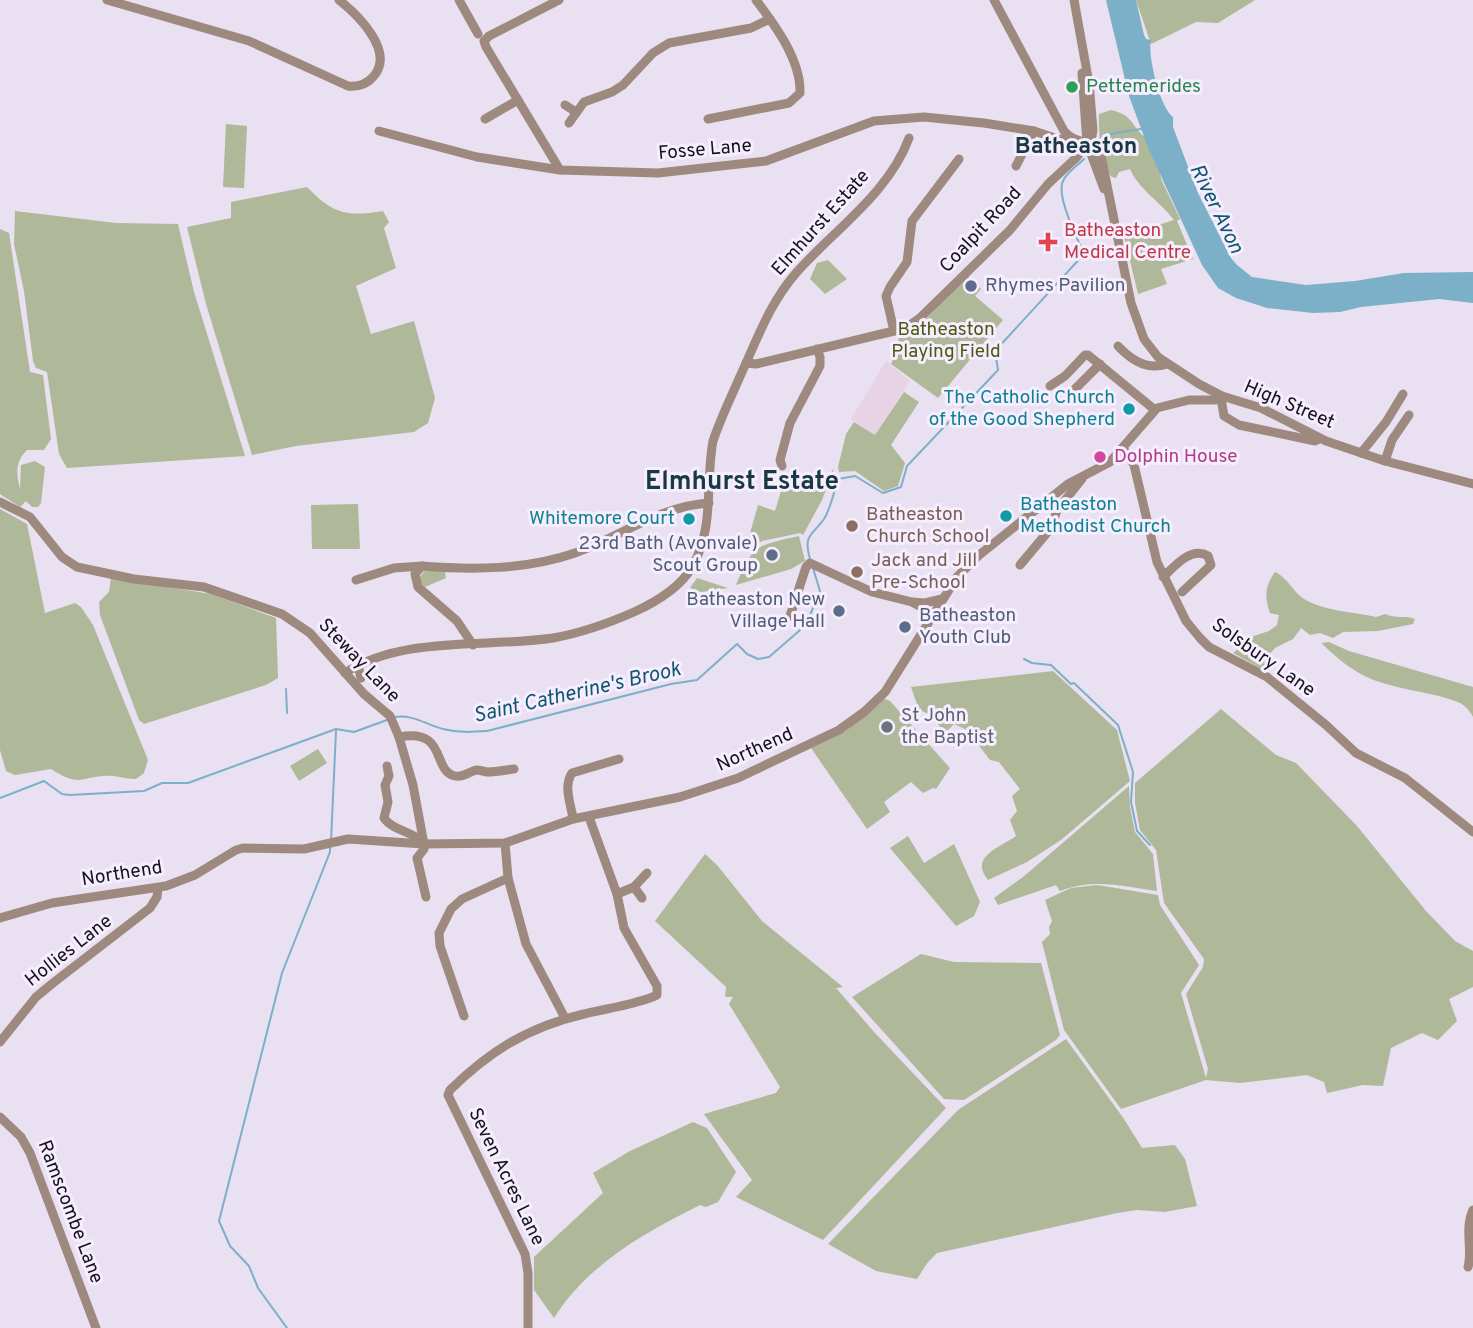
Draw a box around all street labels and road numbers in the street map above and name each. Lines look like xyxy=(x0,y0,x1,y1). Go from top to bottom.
street label: Fosse Lane xyxy=(657,134,753,166)
street label: Elmhurst Estate xyxy=(767,165,875,281)
street label: Coalpit Road xyxy=(935,182,1027,278)
street label: High Street xyxy=(1240,375,1338,435)
street label: Solsbury Lane xyxy=(1206,613,1320,703)
street label: Steway Lane xyxy=(313,614,405,708)
street label: Northend xyxy=(713,722,797,778)
street label: Northend xyxy=(80,856,164,892)
street label: Hollies Lane xyxy=(21,909,117,993)
street label: Seven Acres Lane xyxy=(462,1104,550,1250)
street label: Ramscombe Lane xyxy=(32,1137,108,1287)

